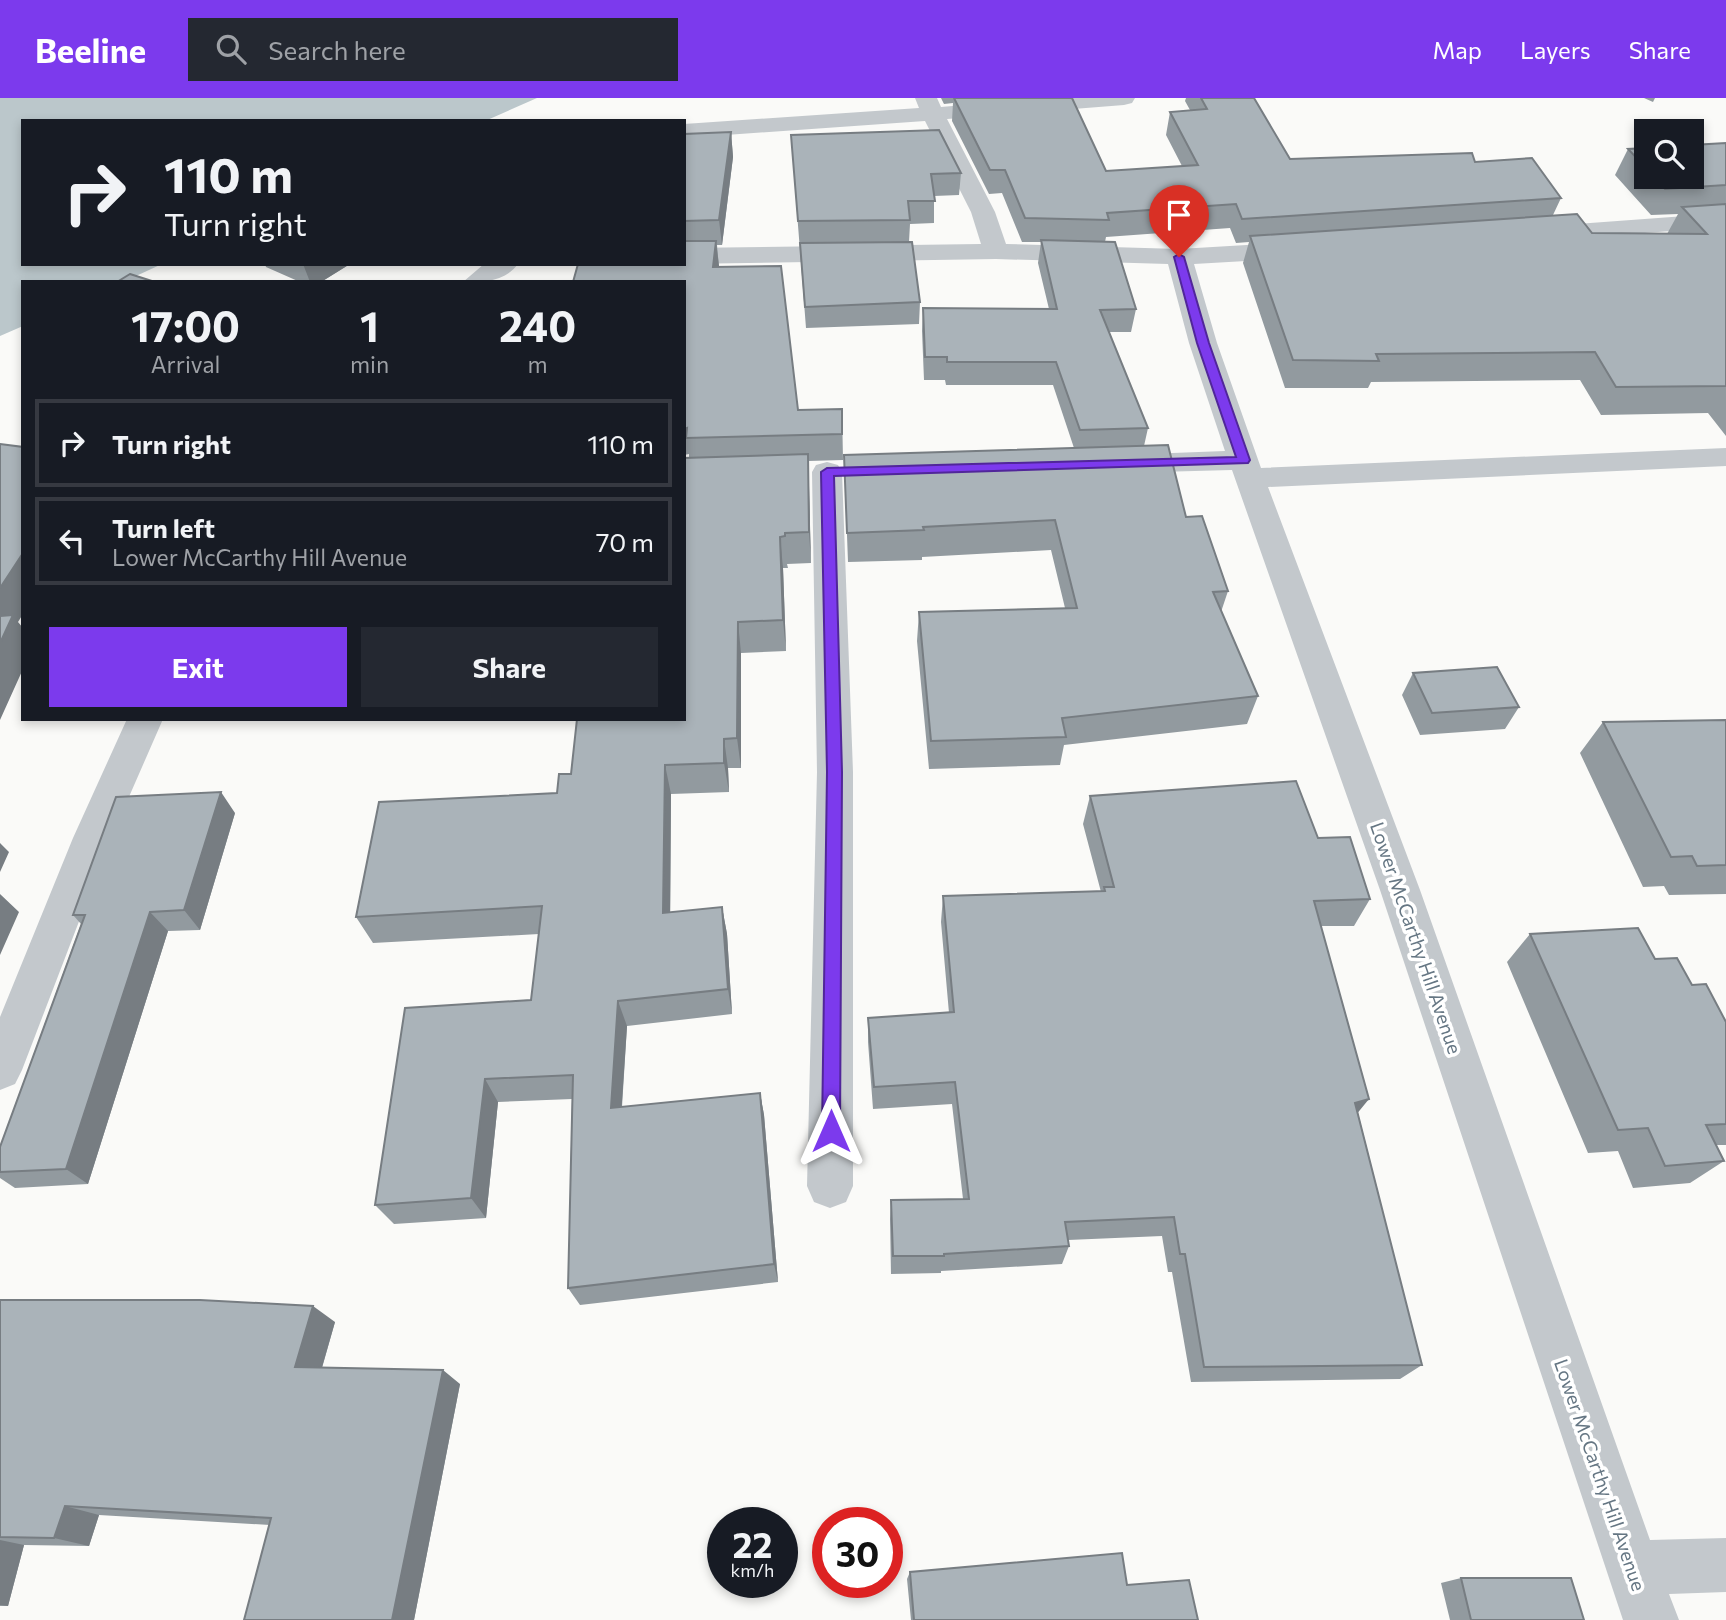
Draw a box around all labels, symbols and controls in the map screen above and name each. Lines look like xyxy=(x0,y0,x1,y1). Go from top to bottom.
search box xyxy=(188,18,678,81)
text: Beeline xyxy=(35,29,146,70)
icon: search xyxy=(212,30,250,68)
text: Search here xyxy=(268,34,406,65)
text: Map xyxy=(1433,35,1482,64)
text: Layers xyxy=(1520,35,1591,64)
text: Share xyxy=(1629,35,1691,64)
map controls xyxy=(1634,119,1704,189)
button: search xyxy=(1634,119,1704,189)
text: 110 m xyxy=(164,143,293,203)
icon: right xyxy=(49,147,140,238)
pin xyxy=(1149,185,1209,257)
icon: arrive xyxy=(1160,196,1198,234)
text: Turn right xyxy=(164,203,307,243)
text: 17:00 xyxy=(131,299,240,351)
text: 1 xyxy=(360,299,379,351)
text: 240 xyxy=(499,299,576,351)
text: Arrival xyxy=(151,350,220,378)
text: min xyxy=(350,350,389,378)
text: m xyxy=(528,350,548,378)
icon: right xyxy=(53,424,91,462)
text: Turn right xyxy=(112,428,231,459)
text: 110 m xyxy=(587,428,654,459)
text: Turn left xyxy=(112,512,215,543)
icon: left xyxy=(53,522,91,560)
text: 70 m xyxy=(596,526,654,557)
text: Lower McCarthy Hill Avenue xyxy=(112,543,407,571)
button: Exit xyxy=(49,627,347,707)
button: Share xyxy=(361,627,658,707)
street label: Lower McCarthy Hill Avenue xyxy=(1366,819,1467,1057)
position arrow xyxy=(794,1094,868,1168)
street label: Lower McCarthy Hill Avenue xyxy=(1550,1356,1651,1594)
speed limit sign: 30 xyxy=(812,1507,903,1598)
text: 22 xyxy=(733,1522,772,1565)
text: km/h xyxy=(731,1559,774,1581)

